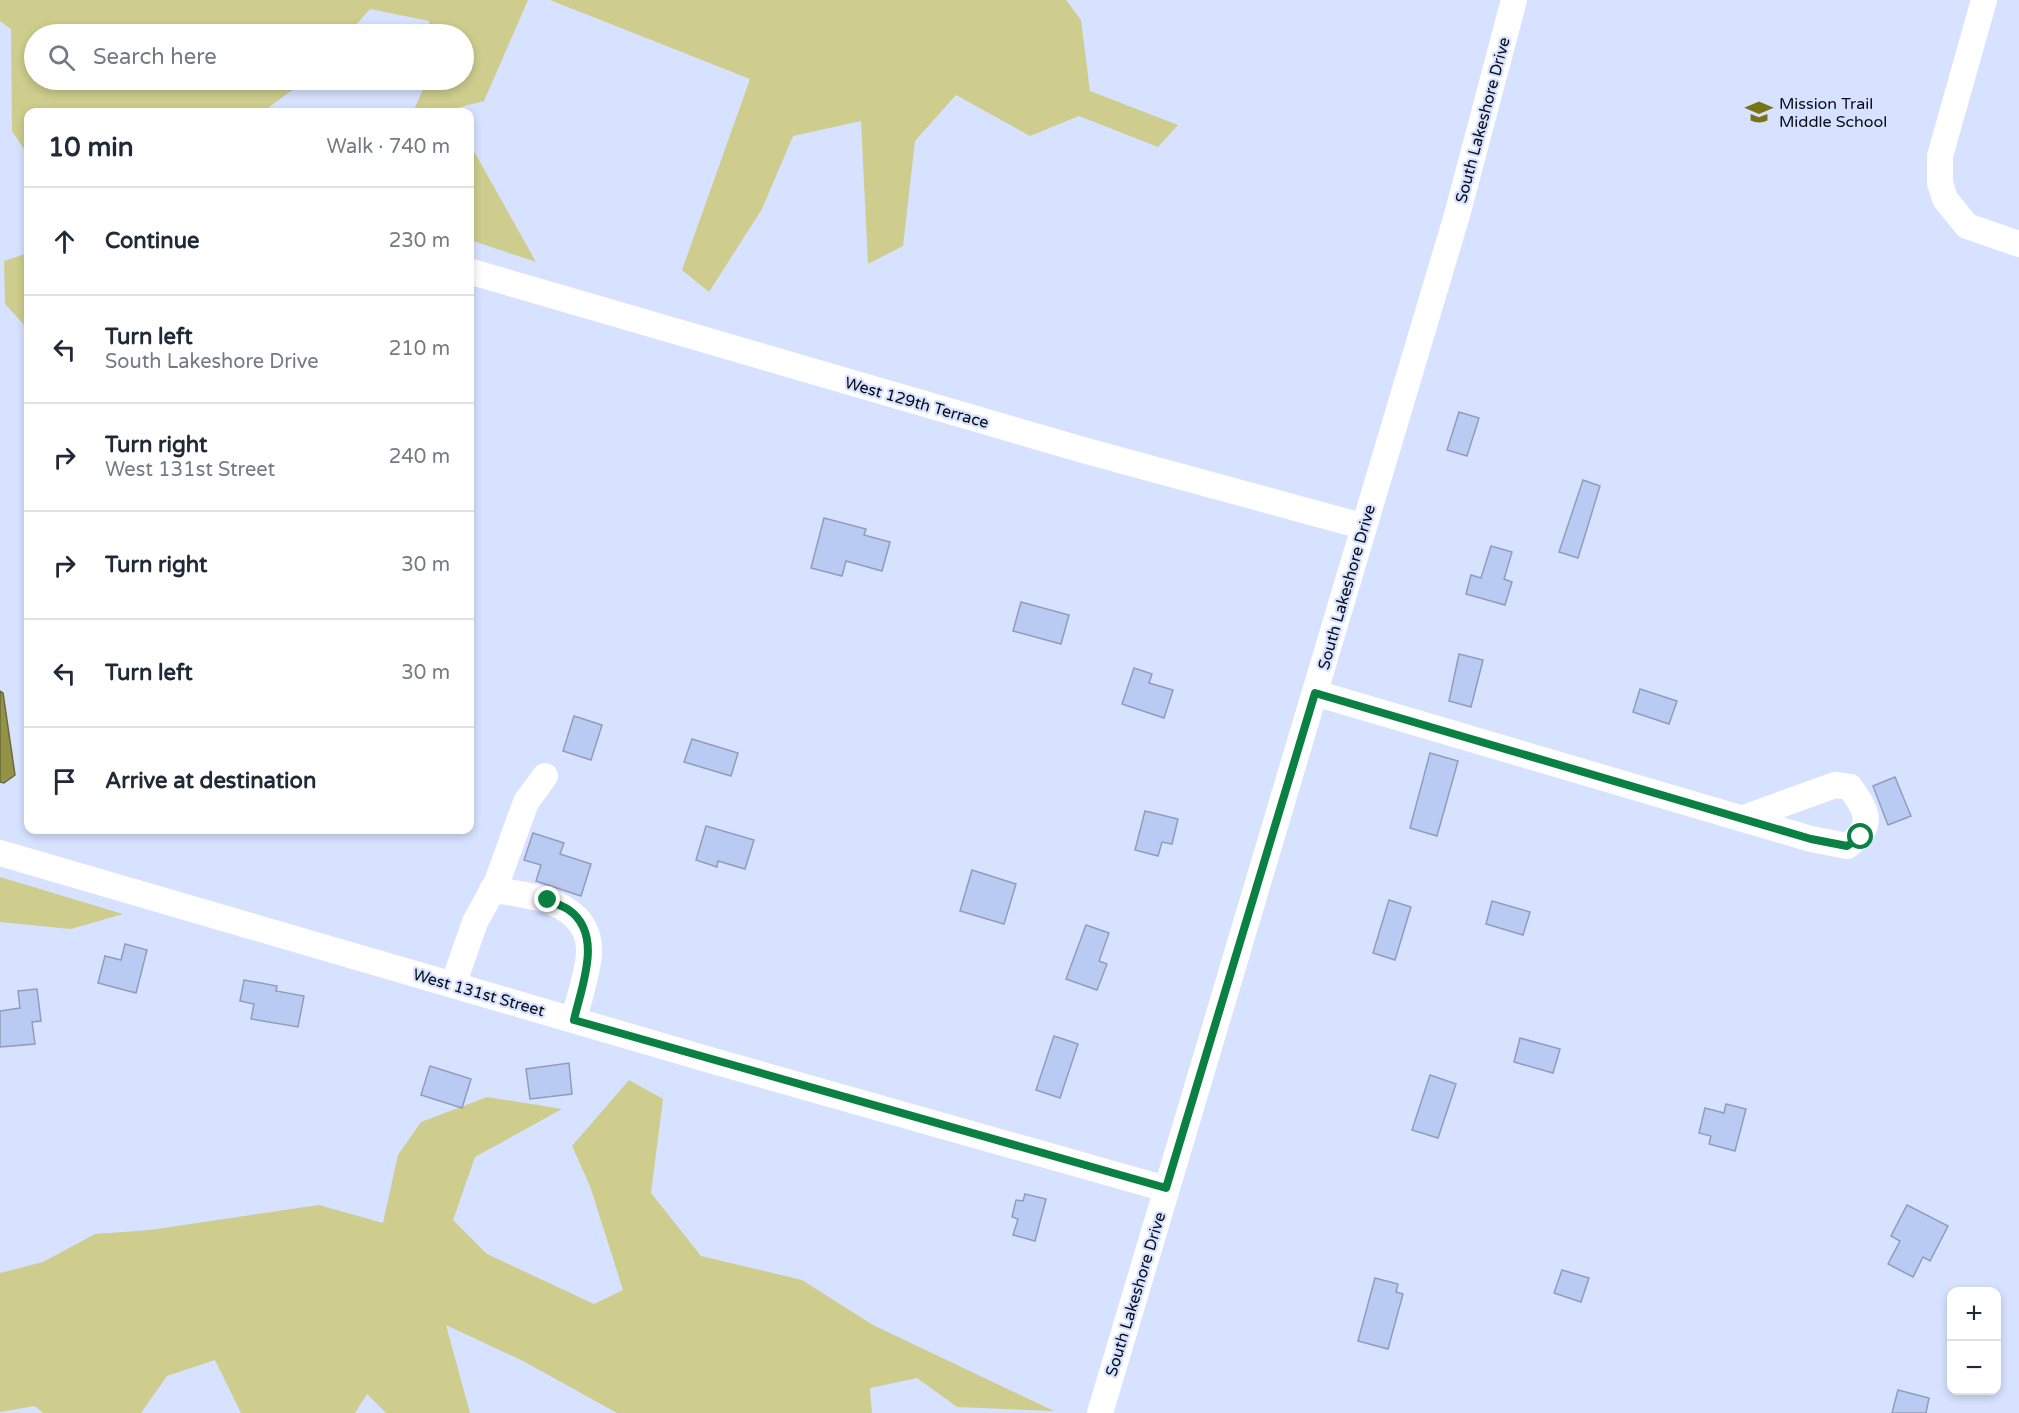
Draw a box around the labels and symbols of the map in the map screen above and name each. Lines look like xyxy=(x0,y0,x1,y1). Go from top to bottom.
street label: South Lakeshore Drive xyxy=(1451,35,1515,205)
place label: Mission Trail Middle School xyxy=(1779,94,1887,132)
school or university icon: Mission Trail Middle School xyxy=(1744,97,1774,127)
street label: West 129th Terrace xyxy=(842,373,991,433)
street label: South Lakeshore Drive xyxy=(1314,502,1380,672)
route start xyxy=(1847,823,1873,849)
route end xyxy=(534,886,560,912)
street label: West 131st Street xyxy=(411,965,547,1021)
street label: South Lakeshore Drive xyxy=(1101,1210,1170,1379)

